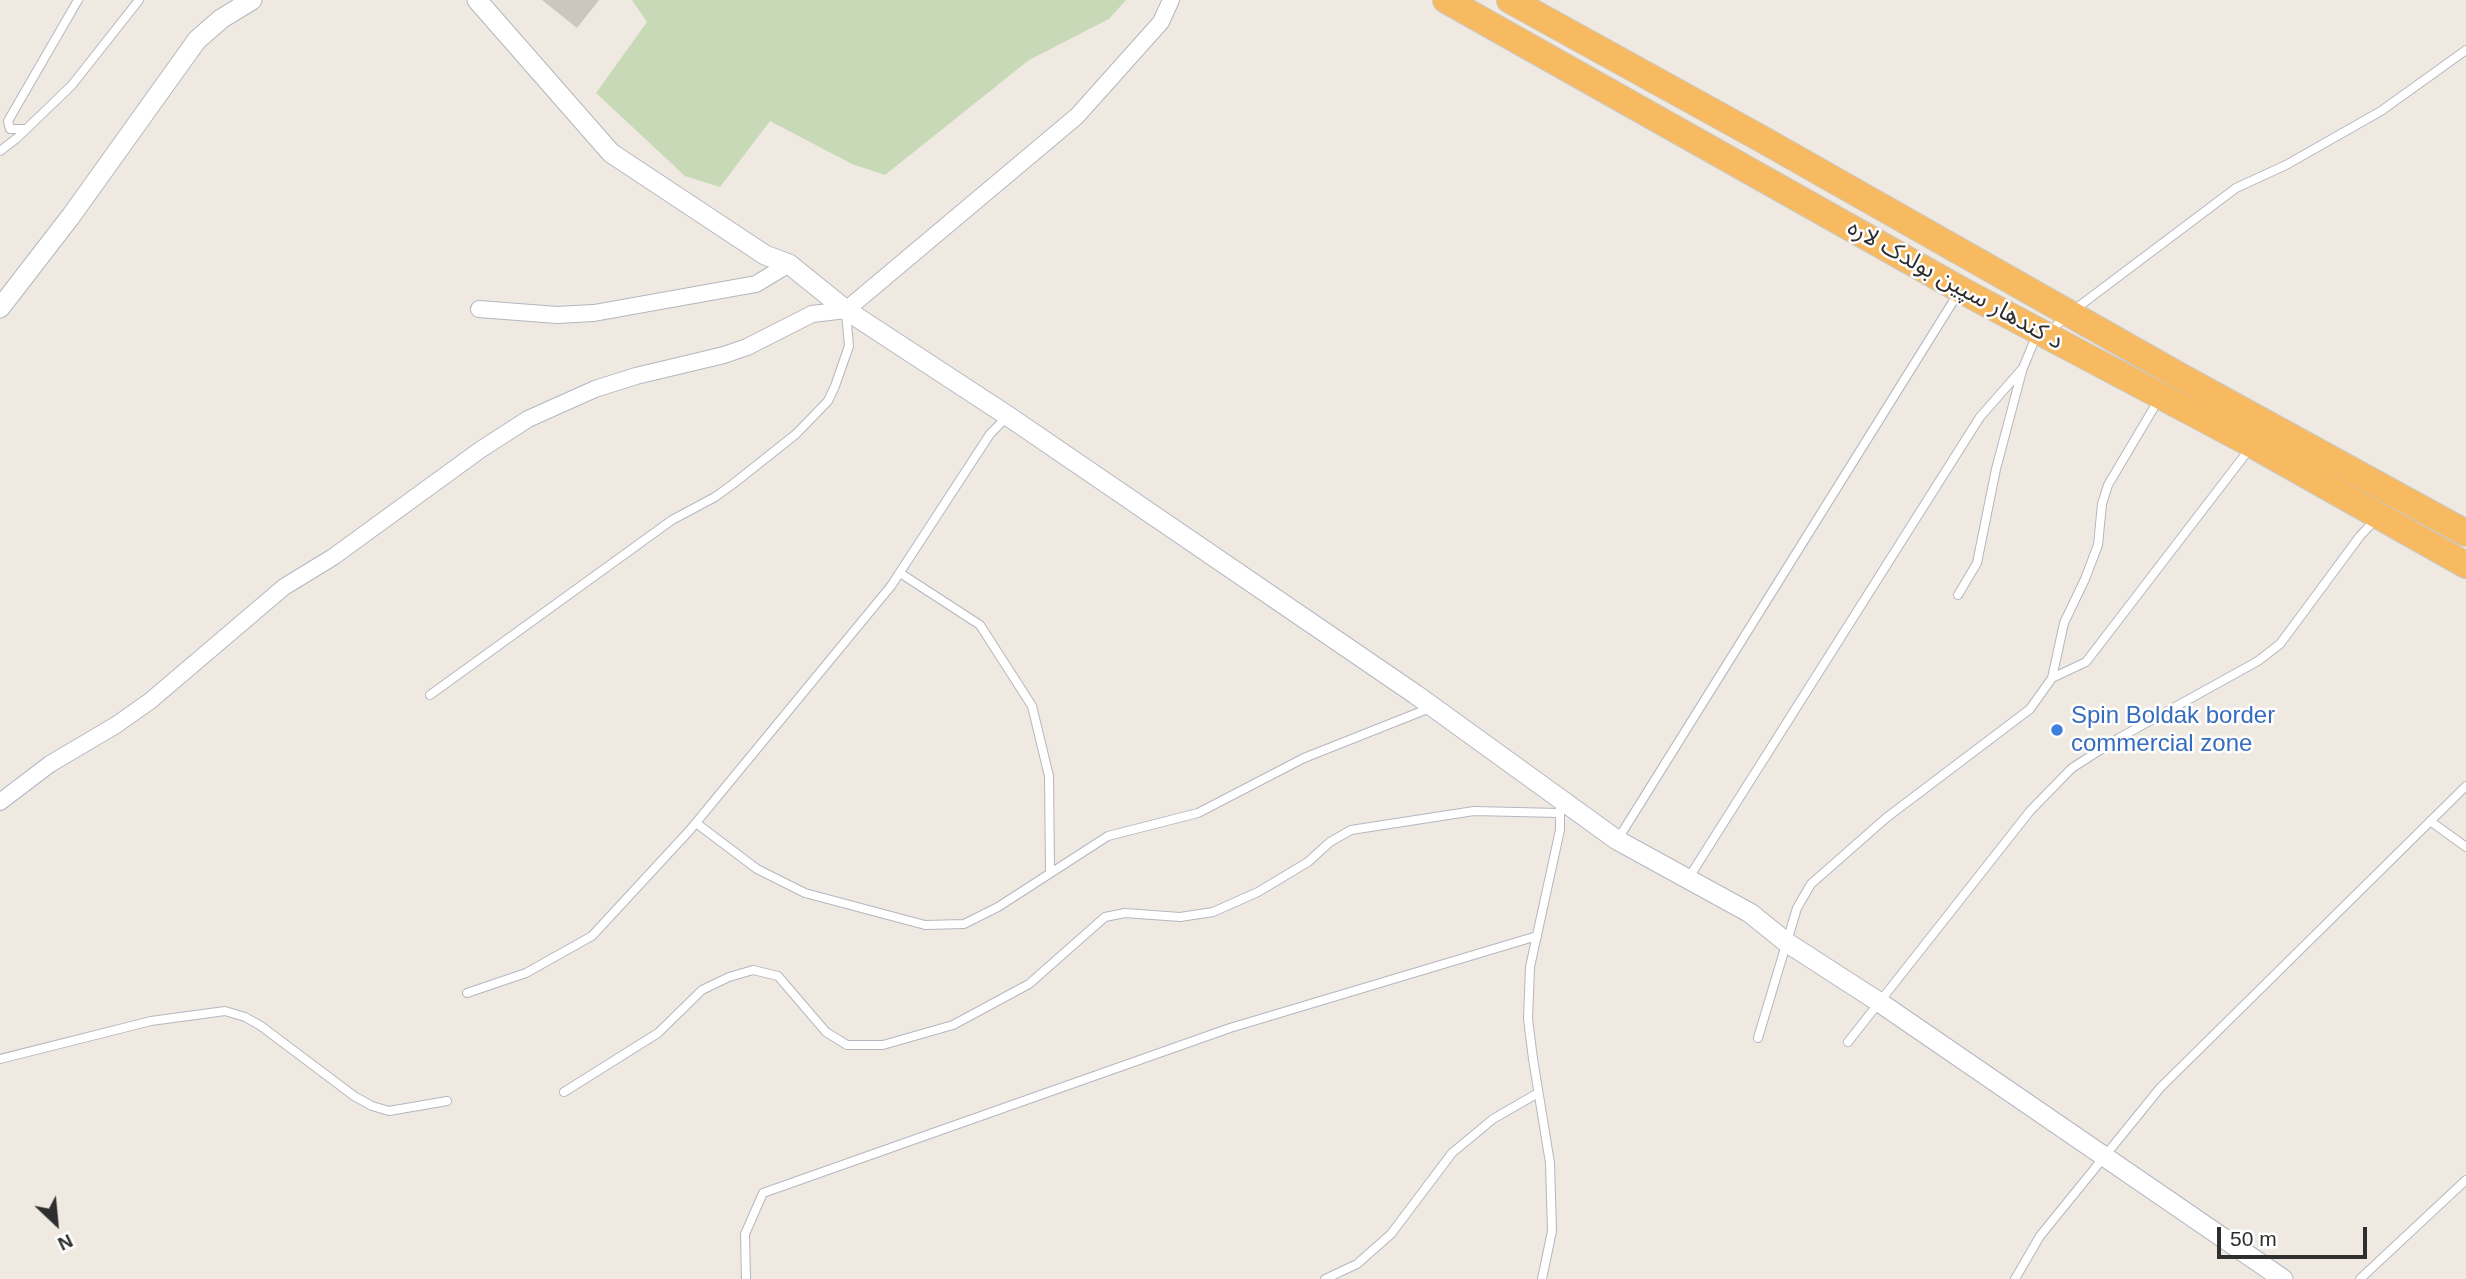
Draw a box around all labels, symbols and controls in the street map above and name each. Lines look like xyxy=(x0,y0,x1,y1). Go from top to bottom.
street label: د کندهار سپین بولدک لاره xyxy=(1842,214,2068,356)
place label: Spin Boldak border commercial zone xyxy=(2071,702,2275,758)
marker: Spin Boldak border commercial zone xyxy=(2049,722,2065,738)
north arrow xyxy=(21,1188,91,1258)
scale bar xyxy=(2221,1212,2372,1256)
text: 50 m xyxy=(2230,1227,2277,1250)
text: N xyxy=(55,1230,76,1255)

